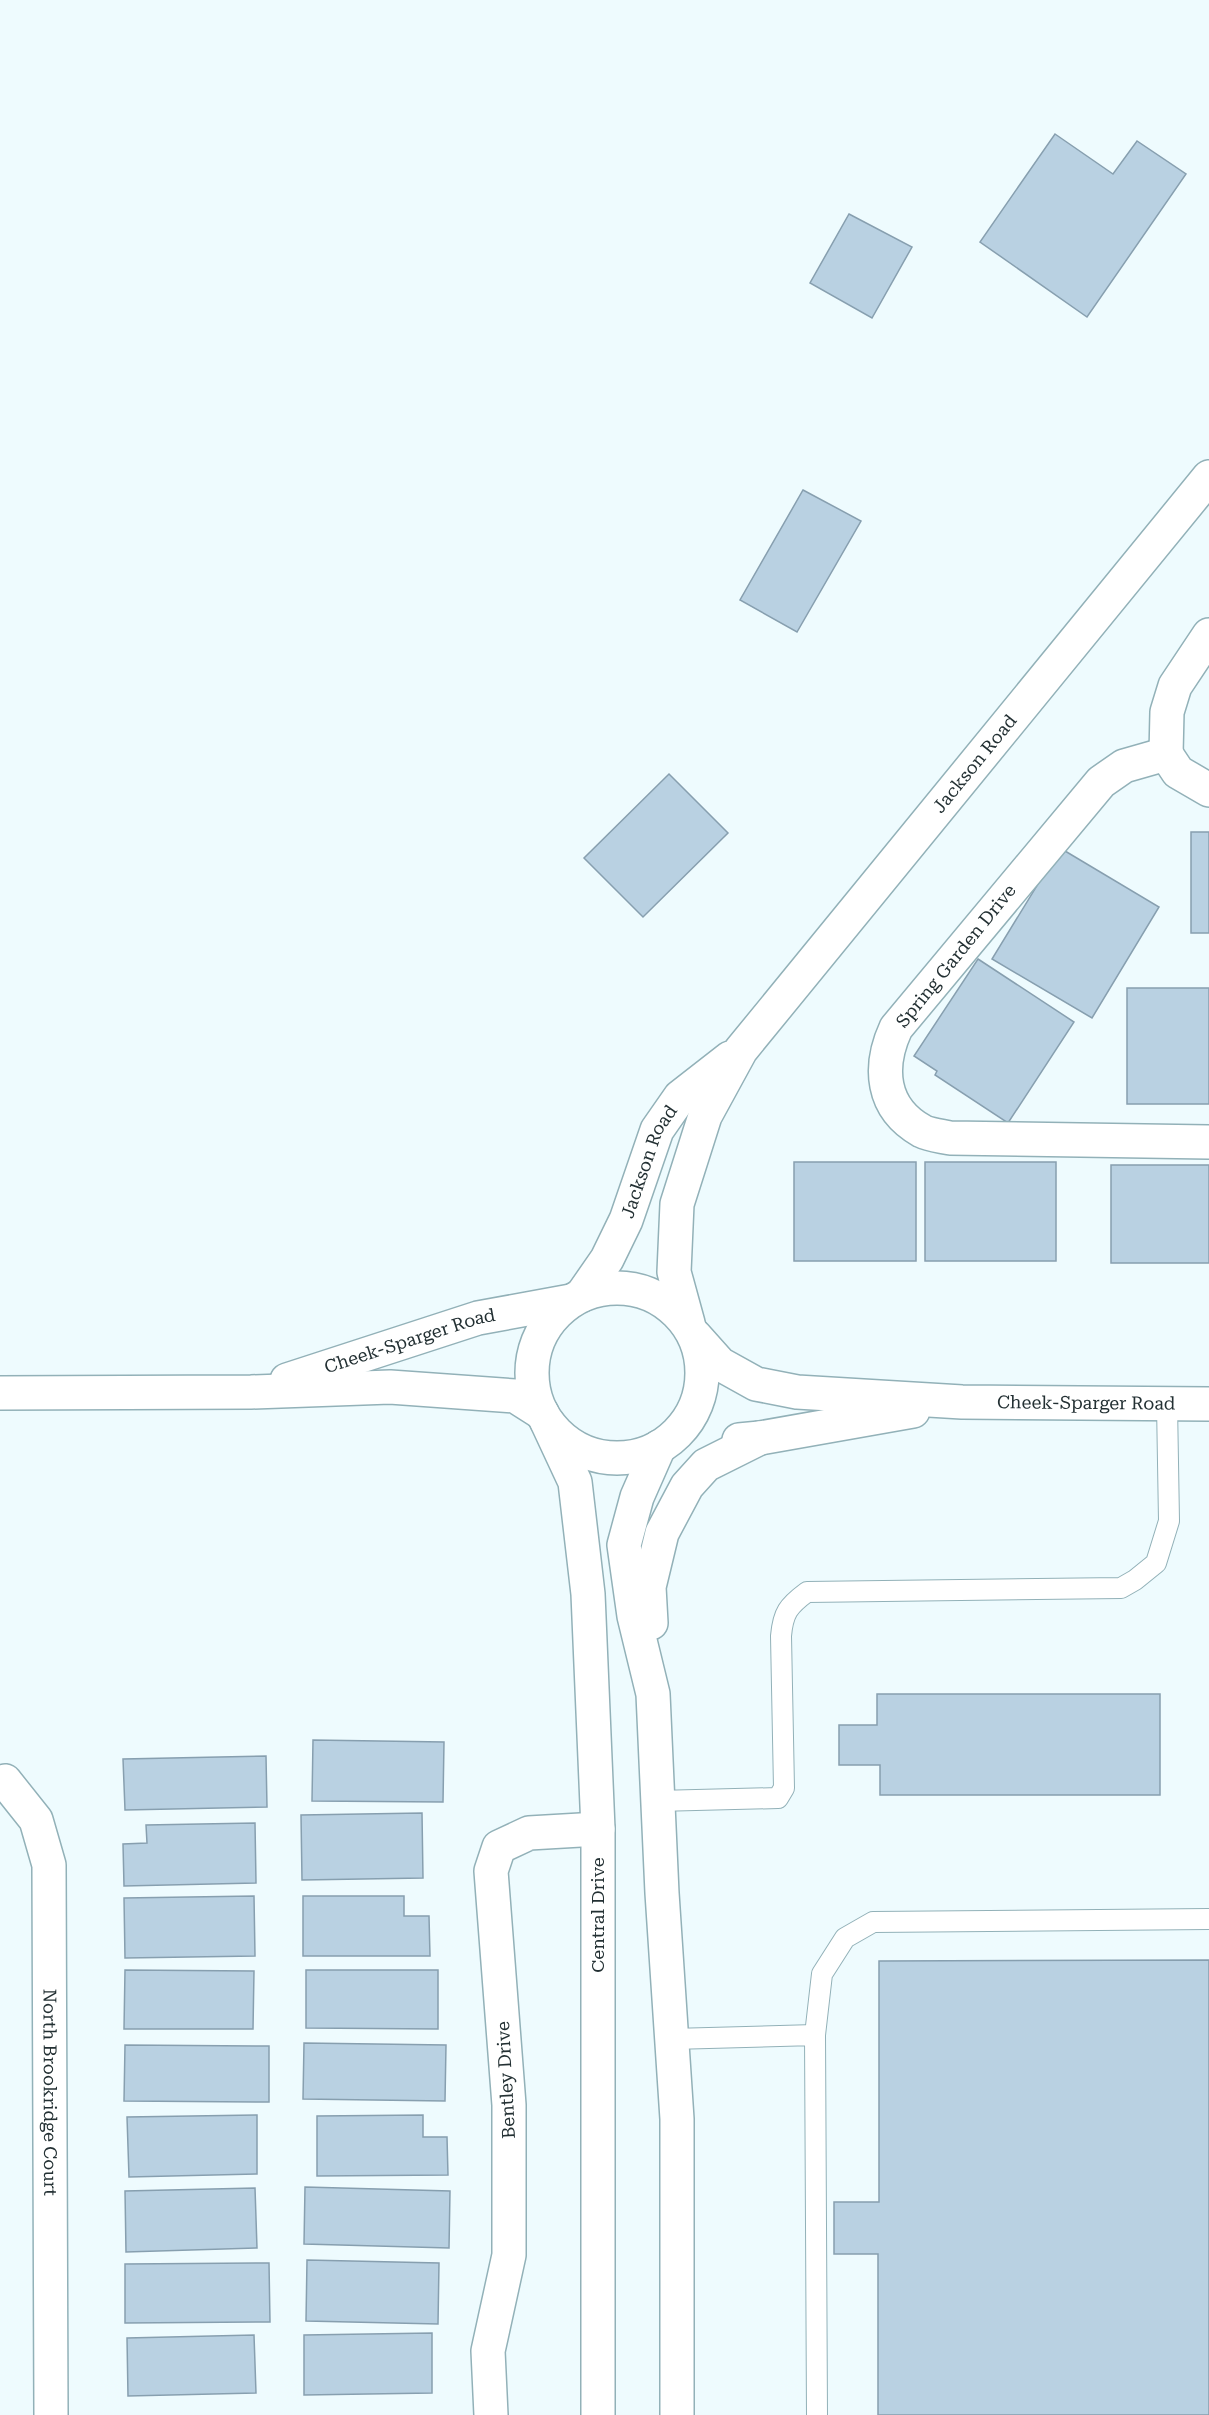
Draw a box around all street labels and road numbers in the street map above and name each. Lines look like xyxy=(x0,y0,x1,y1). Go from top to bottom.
street label: Jackson Road xyxy=(928,710,1021,817)
street label: Spring Garden Drive xyxy=(891,880,1020,1032)
street label: Jackson Road xyxy=(616,1100,681,1221)
street label: Cheek-Sparger Road xyxy=(321,1304,497,1377)
street label: Cheek-Sparger Road xyxy=(997,1391,1176,1414)
street label: Central Drive xyxy=(587,1857,608,1973)
street label: North Brookridge Court xyxy=(39,1989,61,2196)
street label: Bentley Drive xyxy=(492,2021,519,2139)

